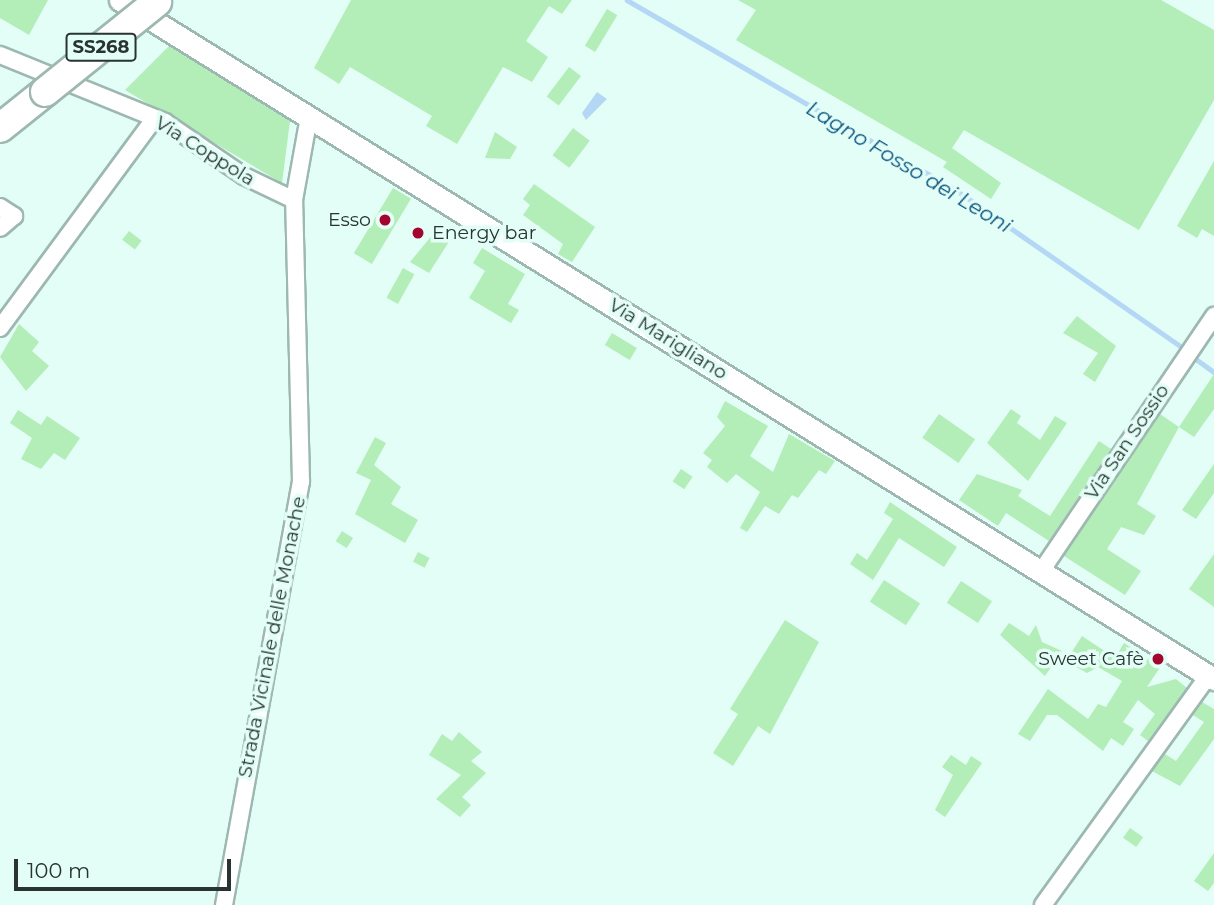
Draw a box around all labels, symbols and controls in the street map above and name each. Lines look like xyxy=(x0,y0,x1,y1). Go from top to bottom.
road number: SS268 xyxy=(64,32,138,62)
water label: Lagno Fosso dei Leoni xyxy=(802,96,1016,238)
street label: Via Coppola xyxy=(151,111,259,191)
place label: Esso xyxy=(328,209,371,231)
marker: Esso xyxy=(377,212,393,228)
place label: Energy bar xyxy=(432,222,536,244)
marker: Energy bar xyxy=(410,225,426,241)
street label: Via Marigliano xyxy=(605,293,731,385)
street label: Via San Sossio xyxy=(1080,380,1174,504)
street label: Strada Vicinale delle Monache xyxy=(234,495,310,779)
place label: Sweet Cafè xyxy=(1038,648,1144,670)
marker: Sweet Cafè xyxy=(1150,651,1166,667)
scale bar xyxy=(18,846,234,890)
text: 100 m xyxy=(27,858,90,883)

